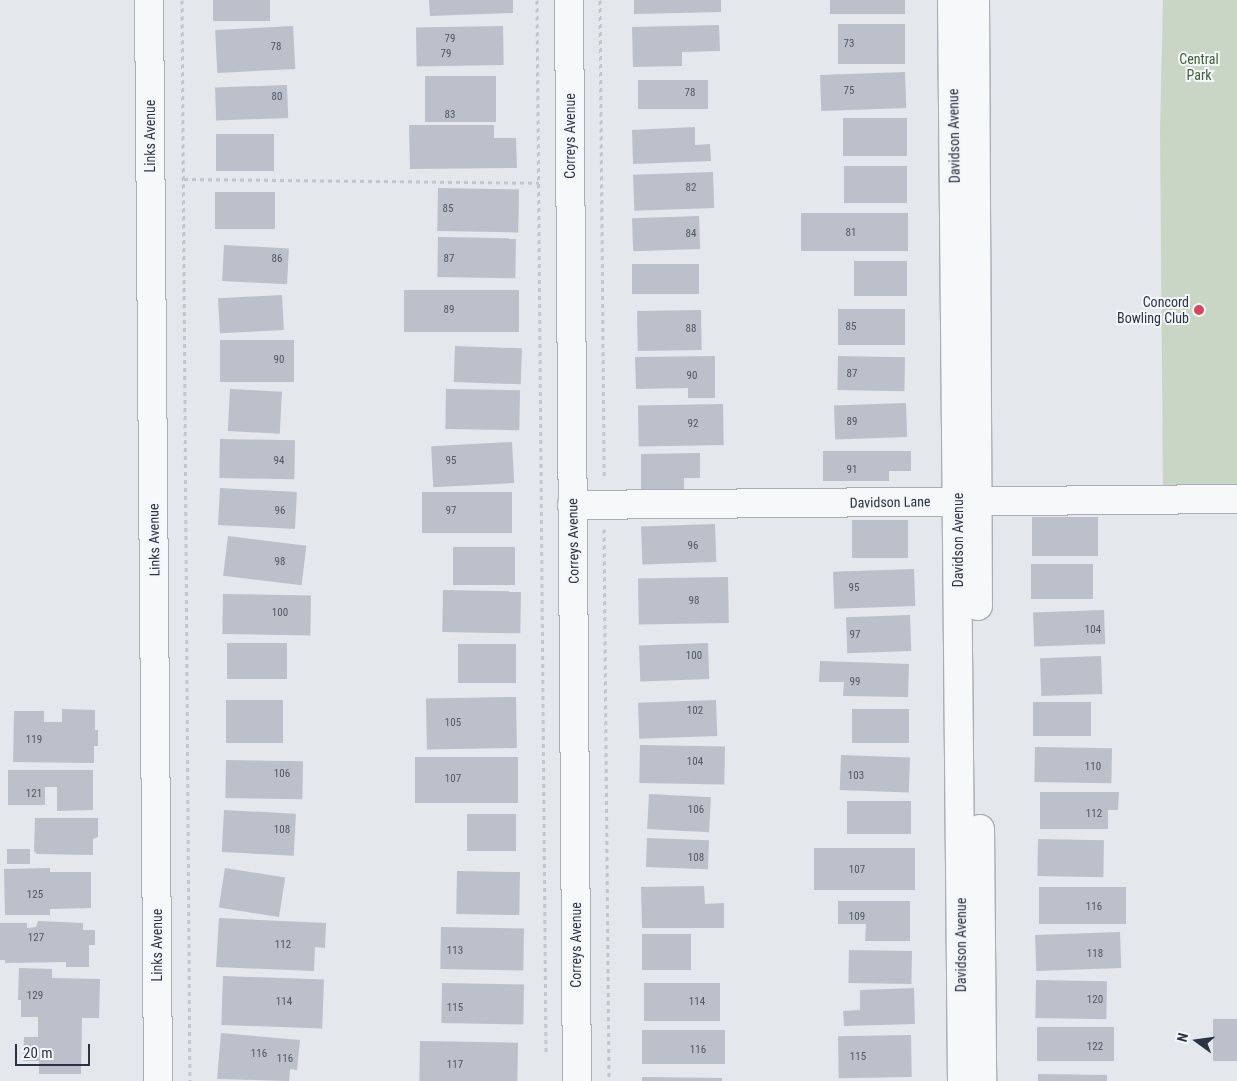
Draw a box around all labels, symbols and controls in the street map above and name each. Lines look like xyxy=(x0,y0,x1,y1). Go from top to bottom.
house number: 79 xyxy=(445,32,455,46)
house number: 73 xyxy=(844,37,854,51)
house number: 78 xyxy=(271,40,281,54)
house number: 79 xyxy=(441,47,451,61)
park label: Central Park xyxy=(1179,51,1219,84)
house number: 75 xyxy=(844,84,854,98)
house number: 78 xyxy=(685,86,695,100)
street label: Davidson Avenue xyxy=(945,89,963,183)
house number: 80 xyxy=(272,90,282,104)
street label: Correys Avenue xyxy=(562,93,578,179)
street label: Links Avenue xyxy=(142,100,158,172)
house number: 83 xyxy=(445,108,455,122)
house number: 82 xyxy=(686,181,696,195)
house number: 85 xyxy=(443,202,453,216)
house number: 81 xyxy=(846,226,856,240)
house number: 84 xyxy=(686,227,696,241)
house number: 86 xyxy=(272,252,282,266)
house number: 87 xyxy=(444,252,454,266)
place label: Concord Bowling Club xyxy=(1117,294,1189,326)
house number: 89 xyxy=(444,303,454,317)
marker: Concord Bowling Club xyxy=(1193,304,1205,316)
house number: 85 xyxy=(846,320,856,334)
house number: 88 xyxy=(686,322,696,336)
house number: 90 xyxy=(274,353,284,367)
house number: 87 xyxy=(847,367,857,381)
house number: 90 xyxy=(687,369,697,383)
house number: 89 xyxy=(847,415,857,429)
house number: 92 xyxy=(688,417,698,431)
house number: 94 xyxy=(274,454,284,468)
house number: 95 xyxy=(446,454,456,468)
house number: 91 xyxy=(847,463,857,477)
street label: Davidson Lane xyxy=(849,493,931,511)
street label: Davidson Avenue xyxy=(950,493,966,587)
street label: Correys Avenue xyxy=(564,498,582,584)
street label: Links Avenue xyxy=(145,503,163,577)
house number: 96 xyxy=(275,504,285,518)
house number: 97 xyxy=(446,504,456,518)
house number: 96 xyxy=(688,539,698,553)
house number: 98 xyxy=(275,555,285,569)
house number: 95 xyxy=(849,581,859,595)
house number: 98 xyxy=(689,594,699,608)
house number: 100 xyxy=(272,606,288,620)
house number: 104 xyxy=(1085,623,1101,637)
house number: 97 xyxy=(850,628,860,642)
house number: 100 xyxy=(686,649,702,663)
house number: 99 xyxy=(850,675,860,689)
house number: 102 xyxy=(687,704,703,718)
house number: 105 xyxy=(445,716,461,730)
house number: 119 xyxy=(26,733,42,747)
house number: 104 xyxy=(687,755,703,769)
house number: 110 xyxy=(1085,760,1101,774)
house number: 106 xyxy=(274,767,290,781)
house number: 103 xyxy=(848,769,864,783)
house number: 107 xyxy=(445,772,461,786)
house number: 121 xyxy=(26,787,42,801)
house number: 106 xyxy=(688,803,704,817)
house number: 112 xyxy=(1086,807,1102,821)
house number: 108 xyxy=(274,823,290,837)
house number: 108 xyxy=(688,851,704,865)
house number: 107 xyxy=(849,863,865,877)
house number: 125 xyxy=(27,888,43,902)
street label: Davidson Avenue xyxy=(953,898,969,992)
house number: 116 xyxy=(1086,900,1102,914)
street label: Correys Avenue xyxy=(568,902,584,988)
street label: Links Avenue xyxy=(149,909,165,981)
house number: 109 xyxy=(849,910,865,924)
house number: 127 xyxy=(28,931,44,945)
house number: 112 xyxy=(275,938,291,952)
house number: 113 xyxy=(447,944,463,958)
house number: 118 xyxy=(1087,947,1103,961)
house number: 129 xyxy=(27,989,43,1003)
house number: 120 xyxy=(1087,993,1103,1007)
house number: 114 xyxy=(276,995,292,1009)
house number: 114 xyxy=(689,995,705,1009)
house number: 115 xyxy=(447,1001,463,1015)
north arrow xyxy=(1172,1016,1222,1066)
text: N xyxy=(1174,1031,1191,1043)
scale bar xyxy=(18,1034,92,1066)
house number: 122 xyxy=(1087,1040,1103,1054)
house number: 116 xyxy=(690,1043,706,1057)
text: 20 m xyxy=(23,1044,53,1062)
house number: 116 xyxy=(251,1047,267,1061)
house number: 115 xyxy=(850,1050,866,1064)
house number: 116 xyxy=(277,1052,293,1066)
house number: 117 xyxy=(447,1058,463,1072)

